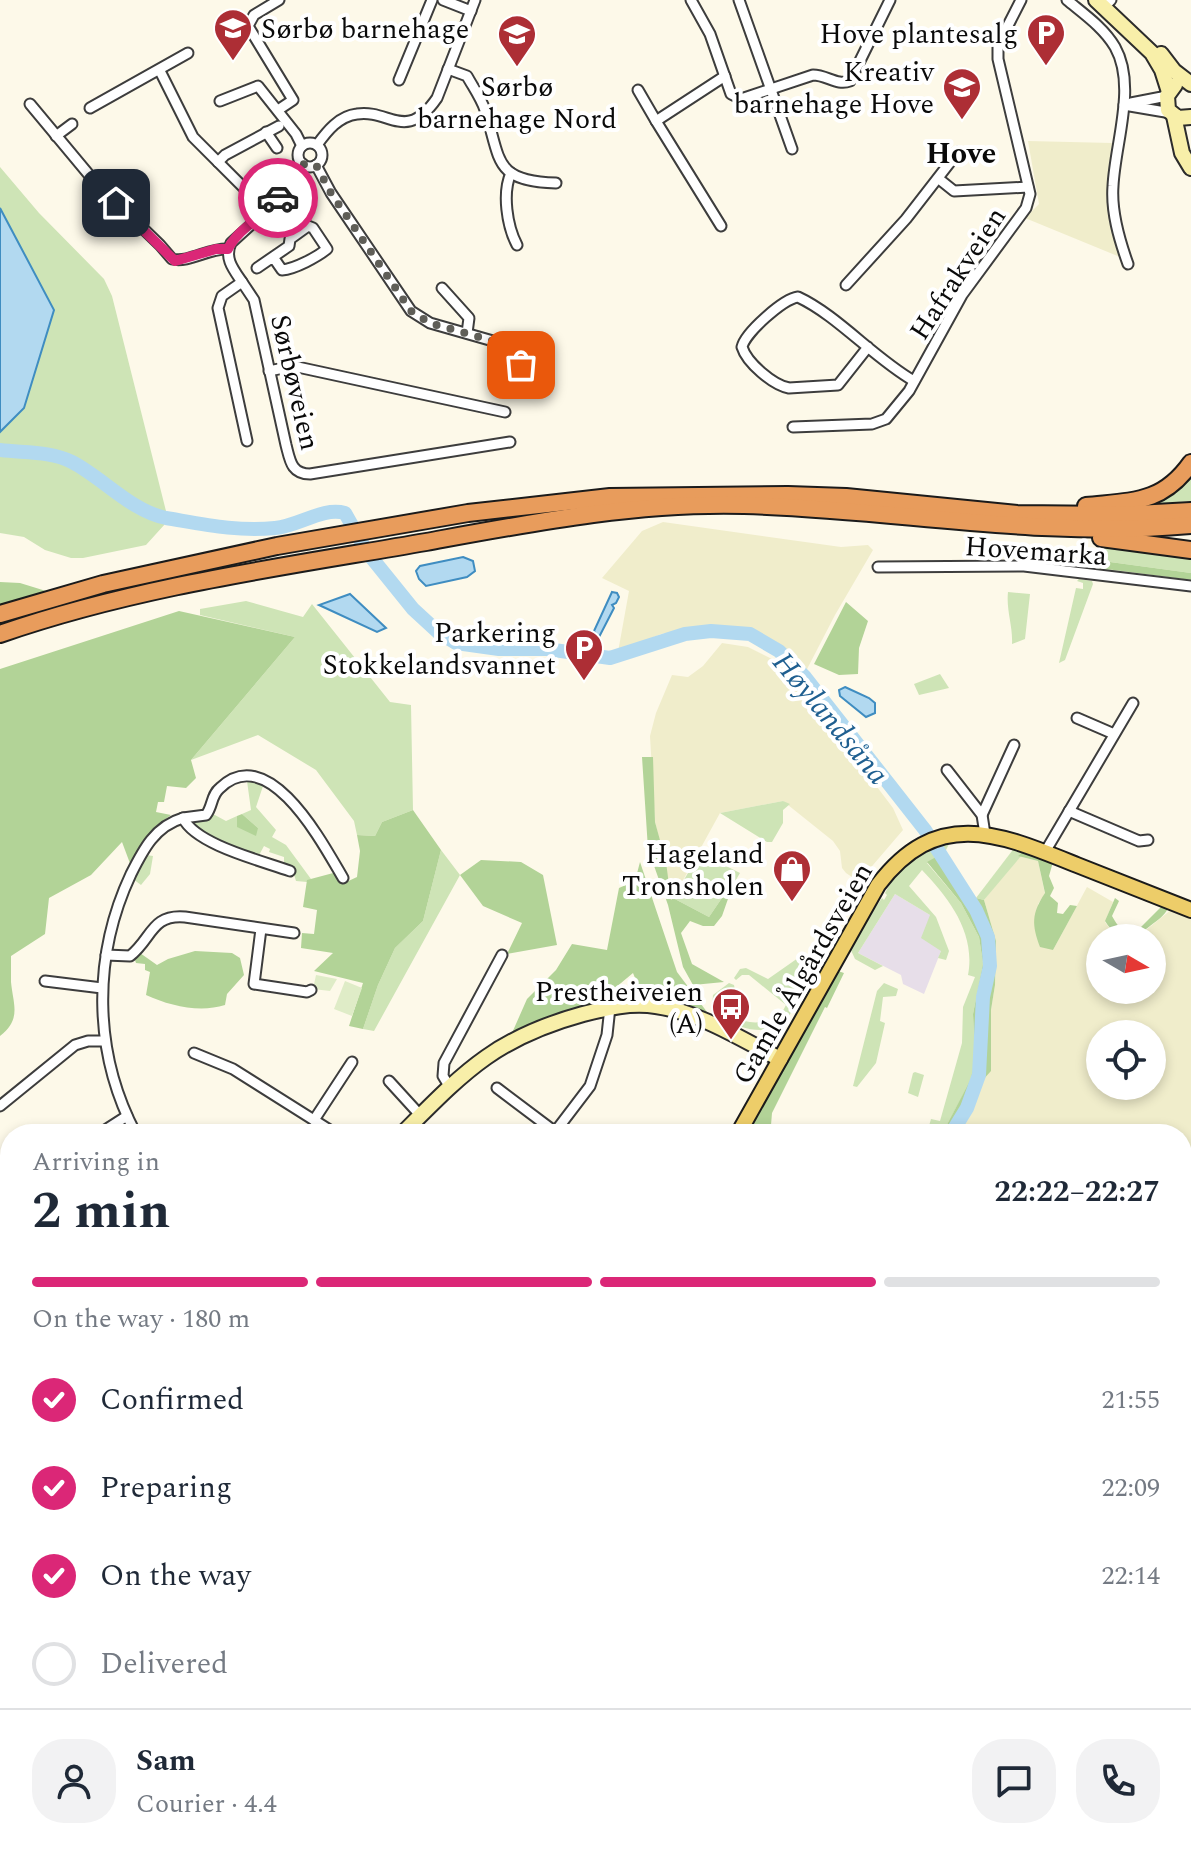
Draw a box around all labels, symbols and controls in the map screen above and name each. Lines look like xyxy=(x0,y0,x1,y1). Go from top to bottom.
school or university icon: Sørbø barnehage xyxy=(212,7,254,62)
place label: Sørbø barnehage xyxy=(261,8,469,51)
parking icon: Hove plantesalg xyxy=(1025,12,1067,67)
school or university icon: Sørbø barnehage Nord xyxy=(496,13,538,68)
place label: Hove plantesalg xyxy=(819,13,1018,56)
place label: Kreativ barnehage Hove xyxy=(733,51,936,126)
place label: Sørbø barnehage Nord xyxy=(417,66,617,141)
school or university icon: Kreativ barnehage Hove xyxy=(941,66,983,121)
district label: Hove xyxy=(926,131,996,177)
courier xyxy=(238,158,318,238)
pin xyxy=(82,169,150,237)
icon: car xyxy=(256,176,300,220)
icon: home xyxy=(94,181,138,225)
street label: Hafrakveien xyxy=(899,198,1018,349)
street label: Sørbøveien xyxy=(258,310,331,455)
pin xyxy=(487,331,555,399)
icon: bag xyxy=(499,343,543,387)
street label: Hovemarka xyxy=(963,525,1109,578)
place label: Parkering Stokkelandsvannet xyxy=(323,612,556,687)
parking icon: Parkering Stokkelandsvannet xyxy=(563,627,605,682)
water label: Høylandsåna xyxy=(761,642,900,795)
place label: Hageland Tronsholen xyxy=(622,833,764,908)
shop icon: Hageland Tronsholen xyxy=(771,848,813,903)
street label: Gamle Ålgårdsveien xyxy=(722,855,884,1093)
north arrow xyxy=(1086,924,1166,1004)
map controls xyxy=(1086,924,1166,1100)
place label: Prestheiveien (A) xyxy=(535,971,703,1046)
bus stop icon: Prestheiveien (A) xyxy=(710,986,752,1041)
button: locate xyxy=(1086,1020,1166,1100)
text: Arriving in xyxy=(32,1142,160,1182)
text: 22:22–22:27 xyxy=(994,1169,1160,1215)
text: 2 min xyxy=(32,1172,170,1251)
text: On the way · 180 m xyxy=(32,1299,250,1339)
text: Confirmed xyxy=(100,1377,244,1423)
icon: check xyxy=(32,1378,76,1422)
text: 21:55 xyxy=(1101,1380,1160,1420)
text: Preparing xyxy=(100,1465,232,1511)
icon: check xyxy=(32,1466,76,1510)
text: 22:09 xyxy=(1101,1468,1160,1508)
text: On the way xyxy=(100,1553,251,1599)
icon: check xyxy=(32,1554,76,1598)
text: 22:14 xyxy=(1101,1556,1160,1596)
text: Delivered xyxy=(100,1641,228,1687)
text: Sam xyxy=(136,1738,196,1784)
button: person xyxy=(32,1739,116,1823)
button: chat xyxy=(972,1739,1056,1823)
button: phone xyxy=(1076,1739,1160,1823)
text: Courier · 4.4 xyxy=(136,1784,277,1824)

